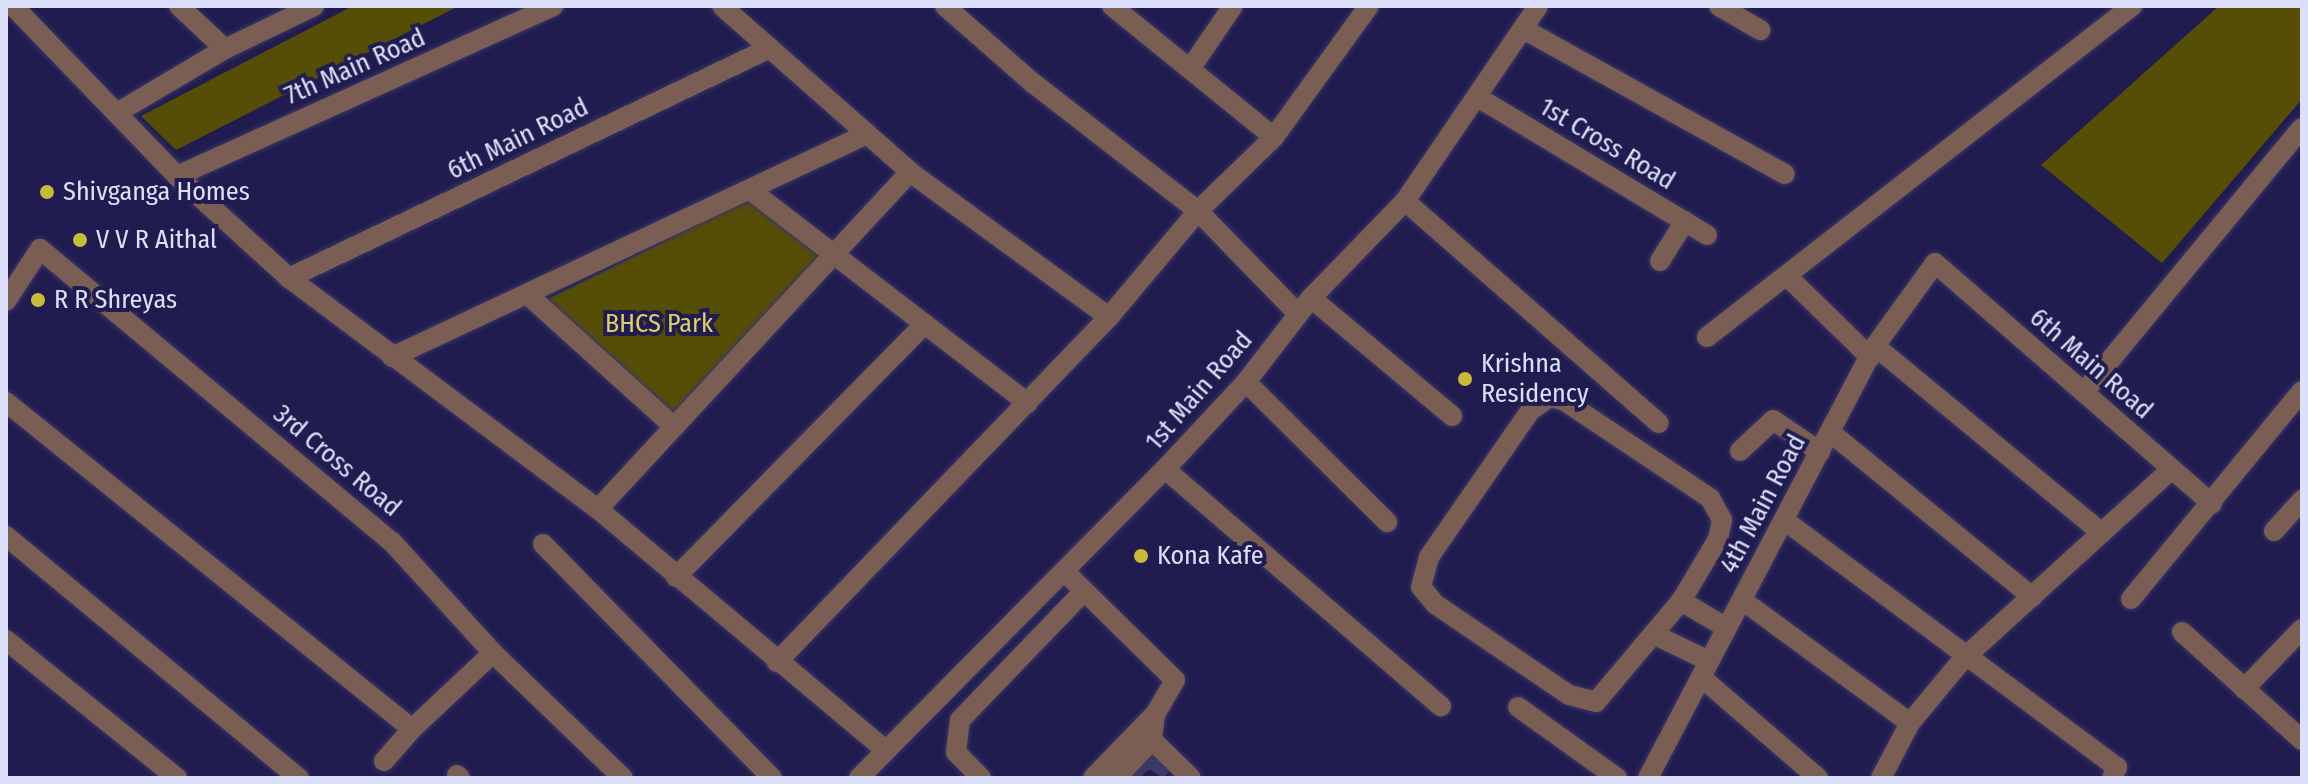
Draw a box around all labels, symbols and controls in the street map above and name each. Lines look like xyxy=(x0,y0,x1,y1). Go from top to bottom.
street label: 7th Main Road xyxy=(280,22,430,112)
street label: 1st Cross Road xyxy=(1534,91,1680,197)
street label: 6th Main Road xyxy=(443,92,593,186)
place label: Shivganga Homes xyxy=(63,176,250,208)
marker: Shivganga Homes xyxy=(38,183,56,201)
place label: V V R Aithal xyxy=(96,224,217,256)
marker: V V R Aithal xyxy=(71,231,89,249)
place label: R R Shreyas xyxy=(54,284,177,316)
marker: R R Shreyas xyxy=(29,291,47,309)
street label: 6th Main Road xyxy=(2023,302,2159,426)
park label: BHCS Park xyxy=(605,308,713,340)
street label: 1st Main Road xyxy=(1139,325,1259,457)
place label: Krishna Residency xyxy=(1481,348,1588,410)
marker: Krishna Residency xyxy=(1456,370,1474,388)
street label: 3rd Cross Road xyxy=(267,399,407,523)
street label: 4th Main Road xyxy=(1713,429,1813,579)
place label: Kona Kafe xyxy=(1157,540,1263,572)
marker: Kona Kafe xyxy=(1132,547,1150,565)

